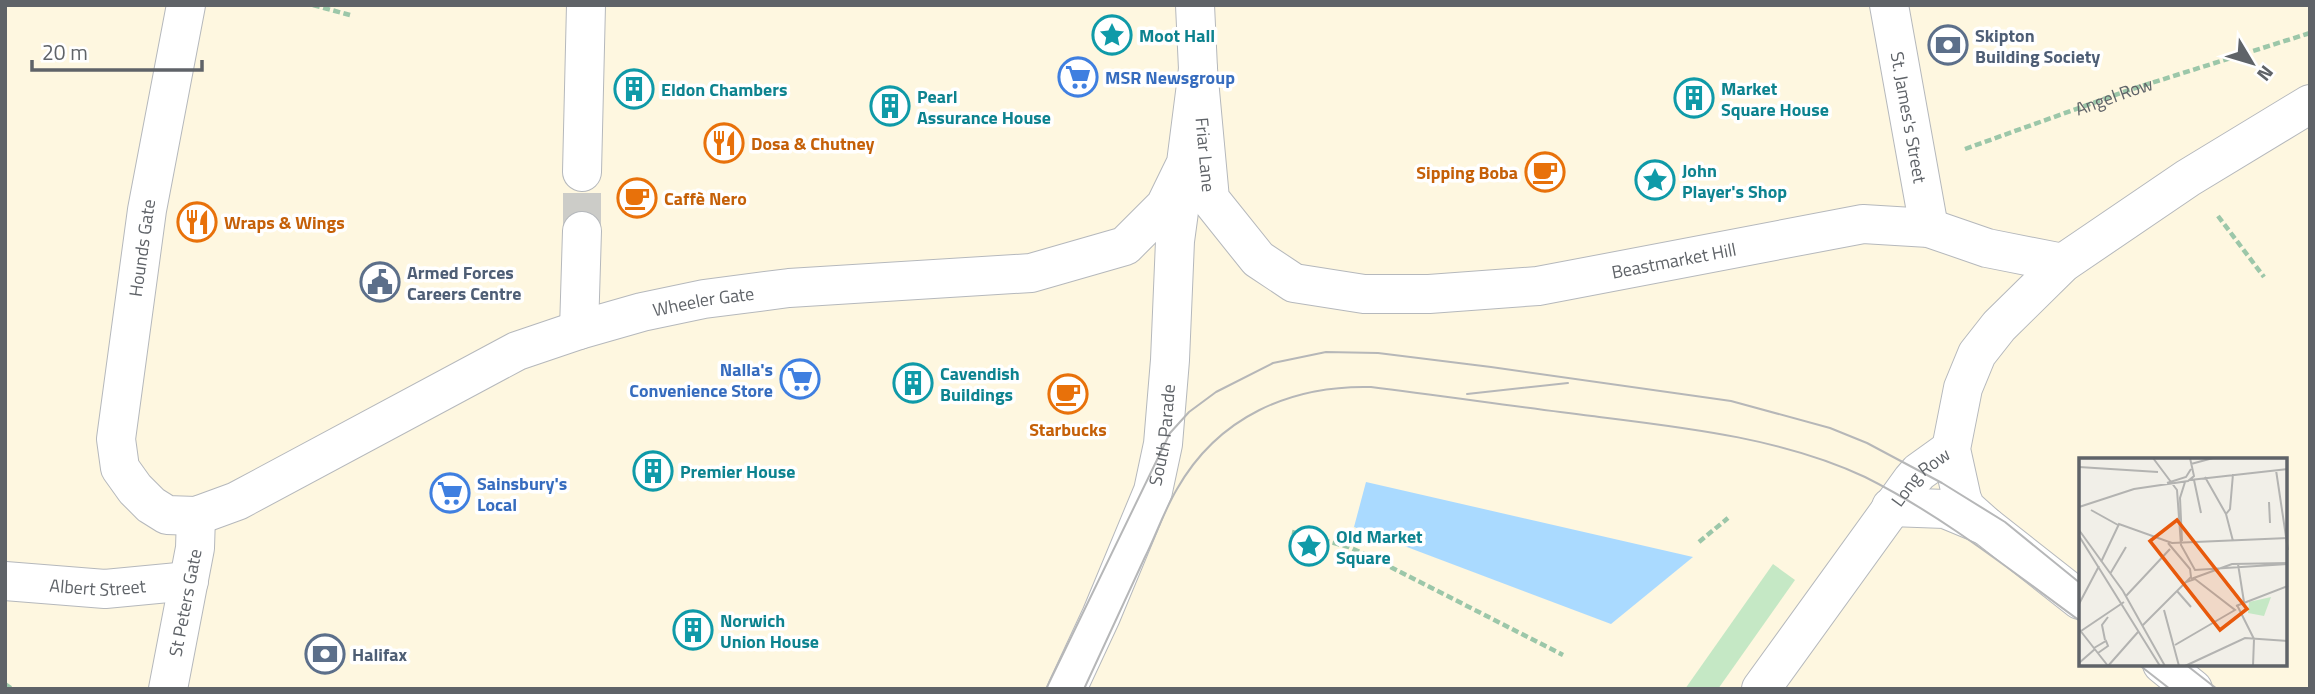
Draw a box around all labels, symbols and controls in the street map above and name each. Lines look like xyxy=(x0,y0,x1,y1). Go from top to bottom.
place icon: Moot Hall xyxy=(1091,14,1133,56)
place label: Moot Hall xyxy=(1139,22,1215,49)
place label: Skipton Building Society xyxy=(1975,22,2100,70)
bank icon: Skipton Building Society xyxy=(1927,24,1969,66)
scale bar xyxy=(32,28,201,72)
north arrow xyxy=(2217,28,2287,98)
text: 20 m xyxy=(42,36,88,68)
street label: St. James's Street xyxy=(1884,49,1934,186)
supermarket icon: MSR Newsgroup xyxy=(1057,56,1099,98)
text: N xyxy=(2250,60,2281,88)
place label: MSR Newsgroup xyxy=(1105,64,1235,91)
building icon: Eldon Chambers xyxy=(613,68,655,110)
street label: Angel Row xyxy=(2071,70,2156,122)
place label: Market Square House xyxy=(1721,75,1829,123)
place label: Eldon Chambers xyxy=(661,76,787,103)
building icon: Market Square House xyxy=(1673,77,1715,119)
place label: Pearl Assurance House xyxy=(917,83,1051,131)
building icon: Pearl Assurance House xyxy=(869,85,911,127)
street label: Friar Lane xyxy=(1189,116,1223,193)
restaurant icon: Dosa & Chutney xyxy=(703,122,745,164)
place label: Dosa & Chutney xyxy=(751,130,875,157)
cafe icon: Sipping Boba xyxy=(1524,151,1566,193)
place label: John Player's Shop xyxy=(1682,157,1787,205)
place label: Sipping Boba xyxy=(1416,159,1518,186)
place icon: John Player's Shop xyxy=(1634,159,1676,201)
cafe icon: Caffè Nero xyxy=(616,177,658,219)
place label: Caffè Nero xyxy=(664,185,747,212)
street label: Hounds Gate xyxy=(122,198,162,298)
restaurant icon: Wraps & Wings xyxy=(176,201,218,243)
place label: Wraps & Wings xyxy=(224,209,345,236)
street label: Beastmarket Hill xyxy=(1609,235,1738,285)
place label: Armed Forces Careers Centre xyxy=(407,259,521,307)
public building icon: Armed Forces Careers Centre xyxy=(359,261,401,303)
street label: Wheeler Gate xyxy=(650,279,756,323)
place label: Nalla's Convenience Store xyxy=(629,356,773,404)
supermarket icon: Nalla's Convenience Store xyxy=(779,358,821,400)
place label: Cavendish Buildings xyxy=(940,360,1020,408)
building icon: Cavendish Buildings xyxy=(892,362,934,404)
cafe icon: Starbucks xyxy=(1047,373,1089,415)
street label: South Parade xyxy=(1141,383,1181,488)
place label: Starbucks xyxy=(1029,416,1107,443)
street label: Long Row xyxy=(1884,440,1956,512)
building icon: Premier House xyxy=(632,450,674,492)
place label: Premier House xyxy=(680,458,795,485)
inset map xyxy=(2079,458,2287,666)
place label: Sainsbury's Local xyxy=(477,470,567,518)
supermarket icon: Sainsbury's Local xyxy=(429,472,471,514)
place label: Old Market Square xyxy=(1336,523,1423,571)
place icon: Old Market Square xyxy=(1288,525,1330,567)
street label: St Peters Gate xyxy=(161,546,208,659)
street label: Albert Street xyxy=(49,571,148,603)
place label: Norwich Union House xyxy=(720,607,819,655)
building icon: Norwich Union House xyxy=(672,609,714,651)
bank icon: Halifax xyxy=(304,633,346,675)
place label: Halifax xyxy=(352,641,408,668)

